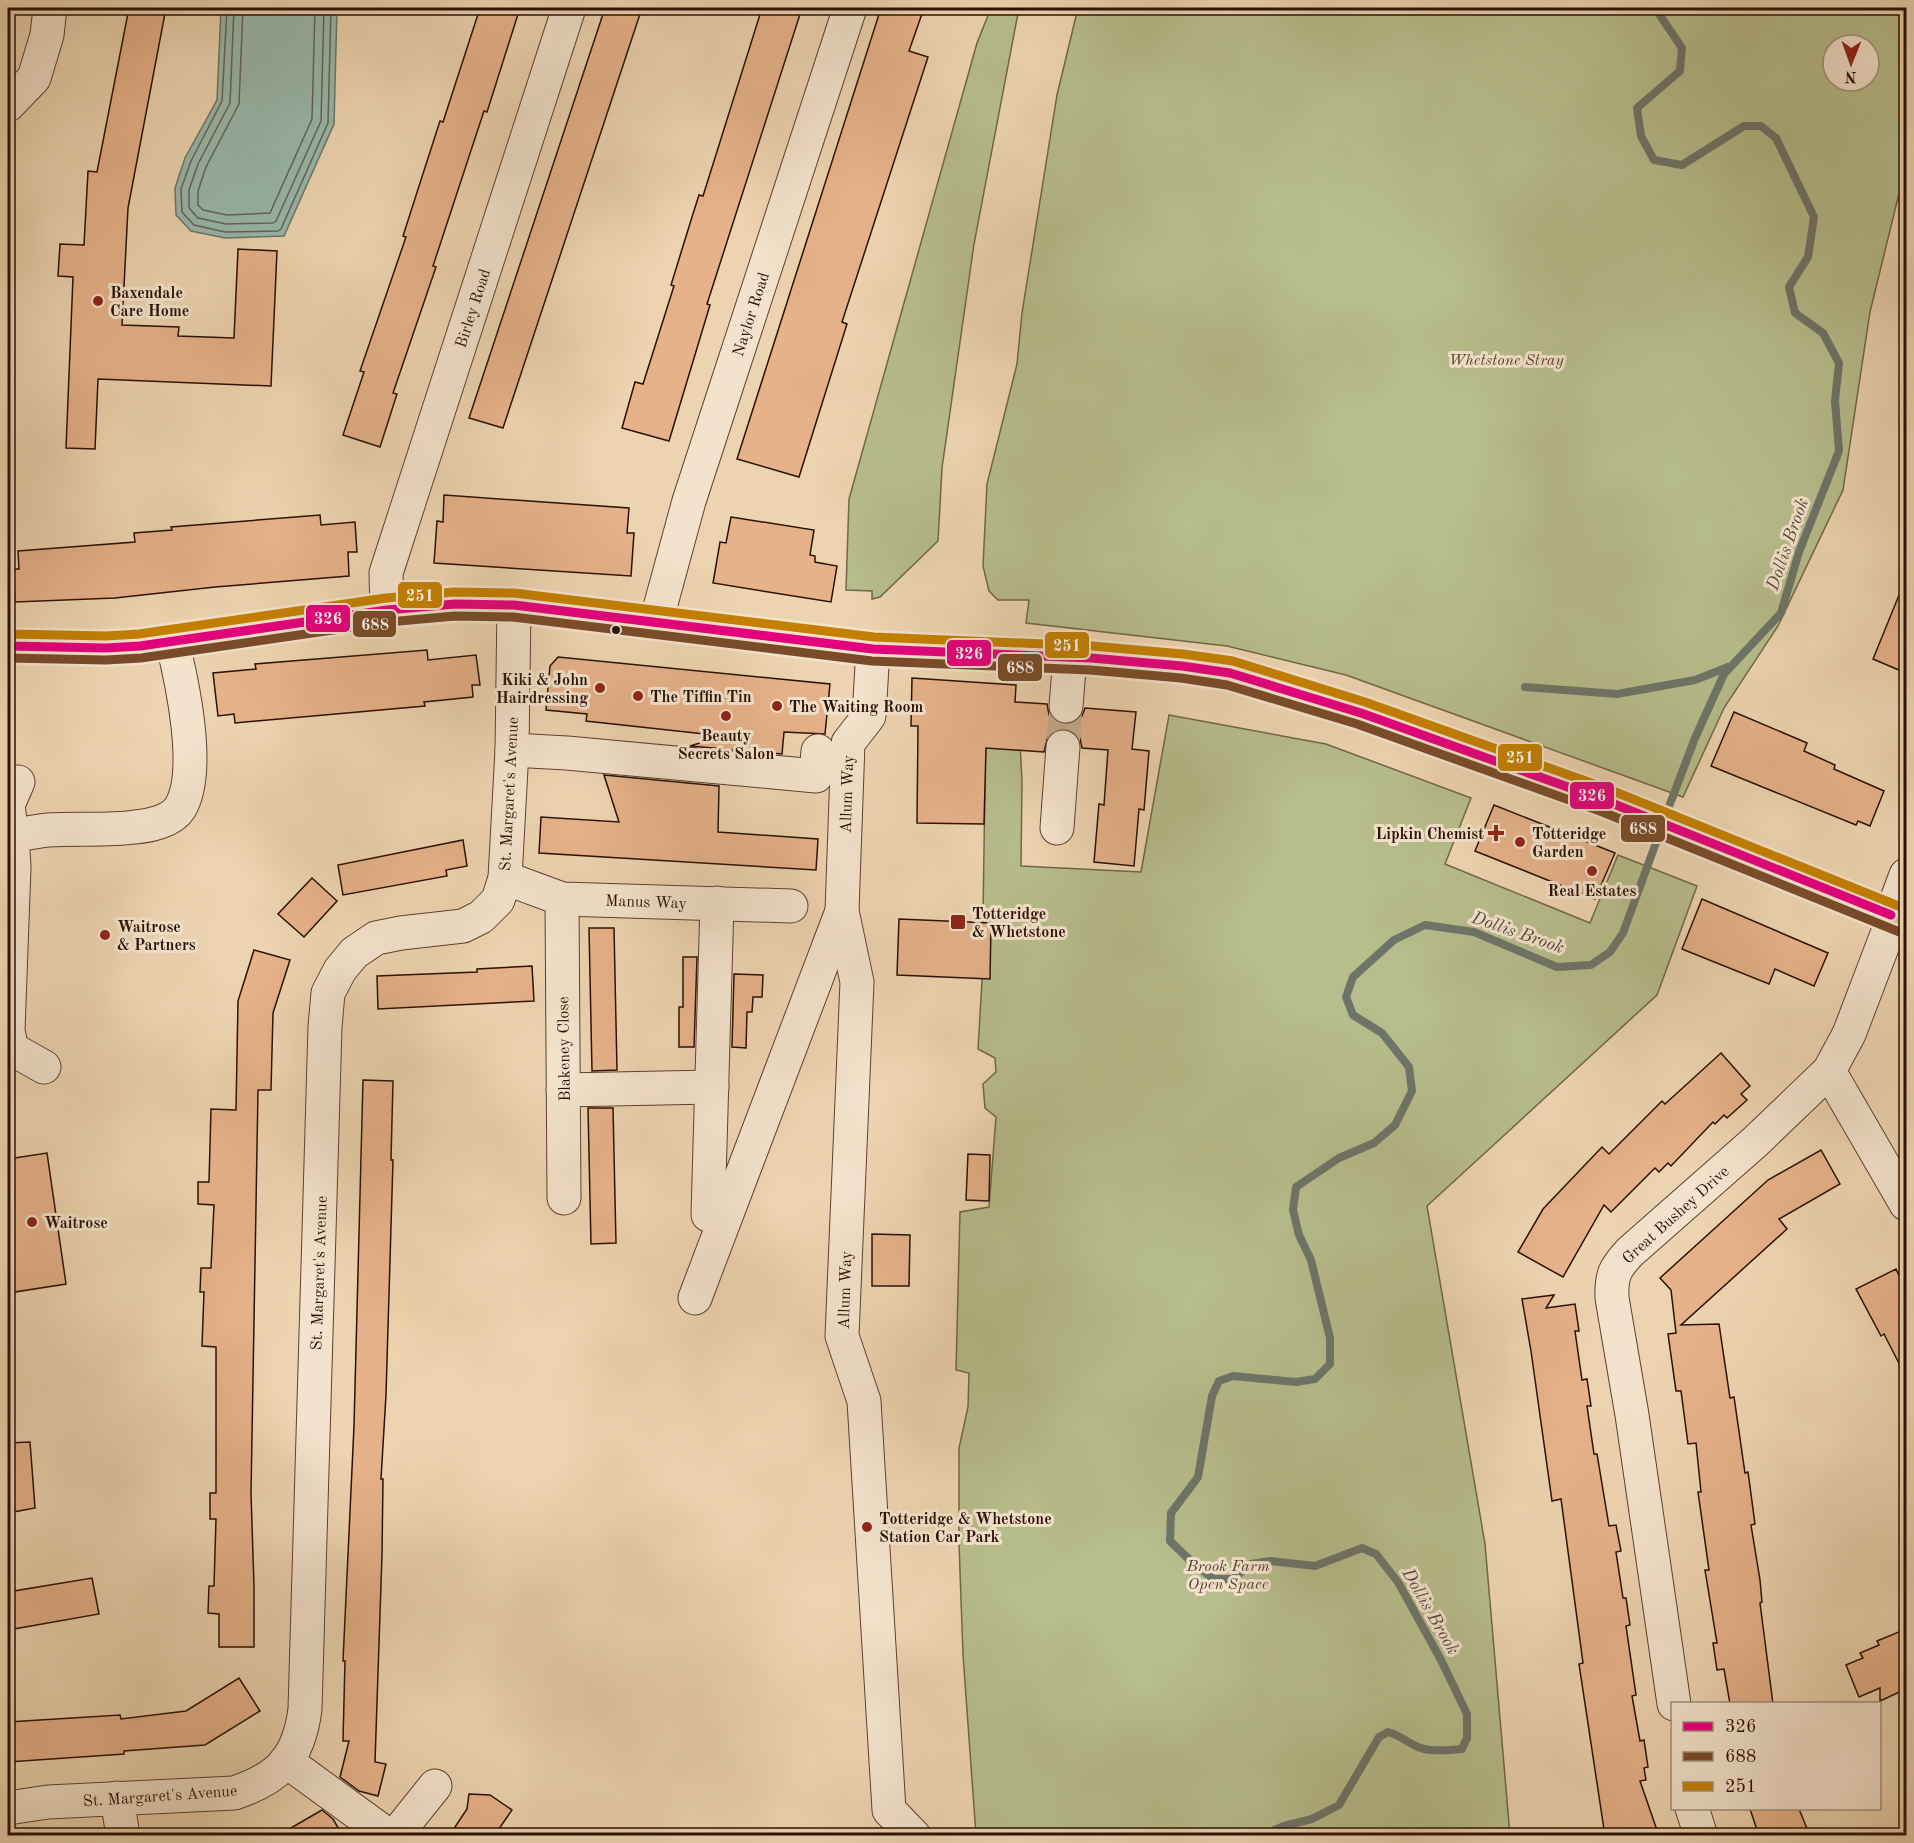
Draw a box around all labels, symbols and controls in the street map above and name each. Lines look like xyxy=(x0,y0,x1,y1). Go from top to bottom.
north arrow xyxy=(1821,33,1881,93)
text: N xyxy=(1844,68,1857,84)
street label: Birley Road xyxy=(454,267,494,350)
street label: Naylor Road xyxy=(731,271,773,359)
place label: Baxendale Care Home xyxy=(110,286,189,320)
marker: Baxendale Care Home xyxy=(91,294,105,308)
park label: Whetstone Stray xyxy=(1448,353,1564,369)
water label: Dollis Brook xyxy=(1763,496,1812,594)
line badge: 251 xyxy=(397,581,443,609)
text: 251 xyxy=(406,589,434,605)
line badge: 326 xyxy=(305,604,351,633)
line badge: 688 xyxy=(352,610,397,638)
text: 326 xyxy=(314,612,342,628)
text: 688 xyxy=(361,618,389,634)
unlabelled marker xyxy=(610,624,622,636)
line badge: 251 xyxy=(1044,631,1090,659)
line badge: 326 xyxy=(946,639,992,667)
text: 251 xyxy=(1053,639,1081,655)
text: 326 xyxy=(955,647,983,663)
line badge: 688 xyxy=(997,653,1043,682)
text: 688 xyxy=(1006,661,1034,677)
place label: Kiki & John Hairdressing xyxy=(496,673,588,707)
marker: Kiki & John Hairdressing xyxy=(593,681,607,695)
marker: The Tiffin Tin xyxy=(631,689,645,703)
place label: The Tiffin Tin xyxy=(650,690,752,706)
marker: The Waiting Room xyxy=(770,699,784,713)
place label: The Waiting Room xyxy=(789,700,924,716)
marker: Beauty Secrets Salon xyxy=(719,709,733,723)
street label: St. Margaret's Avenue xyxy=(498,717,522,872)
place label: Beauty Secrets Salon xyxy=(678,729,774,763)
line badge: 251 xyxy=(1497,743,1543,772)
text: 251 xyxy=(1506,751,1534,767)
street label: Allum Way xyxy=(839,754,857,834)
line badge: 326 xyxy=(1569,781,1615,810)
text: 326 xyxy=(1578,789,1606,805)
line badge: 688 xyxy=(1620,814,1666,843)
text: 688 xyxy=(1629,822,1657,838)
marker: Lipkin Chemist xyxy=(1489,826,1503,840)
place label: Lipkin Chemist xyxy=(1375,827,1484,843)
place label: Totteridge Garden xyxy=(1532,827,1606,861)
marker: Totteridge Garden xyxy=(1513,835,1527,849)
marker: Real Estates xyxy=(1585,864,1599,878)
place label: Real Estates xyxy=(1548,884,1637,900)
street label: Manus Way xyxy=(605,894,688,912)
place label: Totteridge & Whetstone xyxy=(972,907,1066,941)
water label: Dollis Brook xyxy=(1468,908,1566,957)
marker: Totteridge & Whetstone xyxy=(949,913,967,931)
place label: Waitrose & Partners xyxy=(117,920,196,954)
marker: Waitrose & Partners xyxy=(98,928,112,942)
street label: Blakeney Close xyxy=(556,996,574,1102)
street label: Great Bushey Drive xyxy=(1620,1164,1733,1267)
street label: St. Margaret's Avenue xyxy=(309,1196,331,1351)
marker: Waitrose xyxy=(25,1215,39,1229)
place label: Waitrose xyxy=(44,1216,108,1232)
street label: Allum Way xyxy=(837,1250,855,1330)
place label: Totteridge & Whetstone Station Car Park xyxy=(879,1512,1052,1546)
marker: Totteridge & Whetstone Station Car Park xyxy=(860,1520,874,1534)
park label: Brook Farm Open Space xyxy=(1185,1559,1270,1593)
water label: Dollis Brook xyxy=(1398,1564,1462,1658)
legend xyxy=(1671,1702,1881,1810)
text: 326 xyxy=(1725,1718,1756,1736)
text: 688 xyxy=(1725,1748,1756,1766)
text: 251 xyxy=(1725,1778,1756,1796)
street label: St. Margaret's Avenue xyxy=(83,1784,238,1810)

